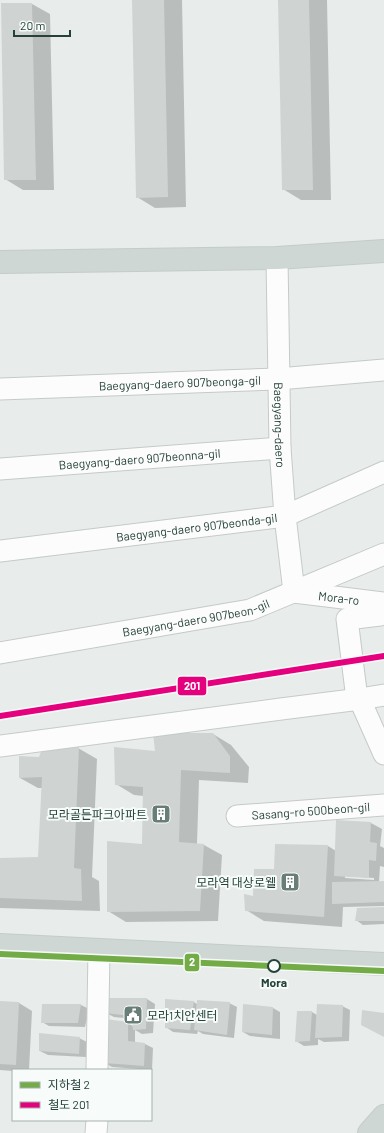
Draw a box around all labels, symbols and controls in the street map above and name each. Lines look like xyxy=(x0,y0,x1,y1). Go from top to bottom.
scale bar xyxy=(14,12,70,38)
text: 20 m xyxy=(20,18,46,32)
street label: Baegyang-daero 907beonga-gil xyxy=(99,373,261,392)
street label: Baegyang-daero xyxy=(272,382,288,468)
street label: Baegyang-daero 907beonna-gil xyxy=(58,445,221,472)
street label: Baegyang-daero 907beonda-gil xyxy=(115,510,278,544)
street label: Mora-ro xyxy=(318,588,360,607)
street label: Baegyang-daero 907beon-gil xyxy=(121,596,271,639)
line badge: 201 xyxy=(177,676,207,696)
text: 201 xyxy=(184,679,200,692)
street label: Sasang-ro 500beon-gil xyxy=(251,799,370,822)
building icon: 모라골든파크아파트 xyxy=(150,803,172,825)
place label: 모라골든파크아파트 xyxy=(48,807,147,821)
building icon: 모라역 대상로웰 xyxy=(279,871,301,893)
place label: 모라역 대상로웰 xyxy=(196,875,276,889)
line badge: 2 xyxy=(184,953,200,972)
text: 2 xyxy=(189,955,195,968)
marker: Mora xyxy=(267,959,281,973)
place label: Mora xyxy=(261,975,287,989)
public building icon: 모라1치안센터 xyxy=(122,1004,144,1026)
place label: 모라1치안센터 xyxy=(147,1008,217,1022)
legend xyxy=(12,1069,152,1121)
text: 지하철 2 xyxy=(48,1077,90,1091)
text: 철도 201 xyxy=(48,1097,90,1111)

